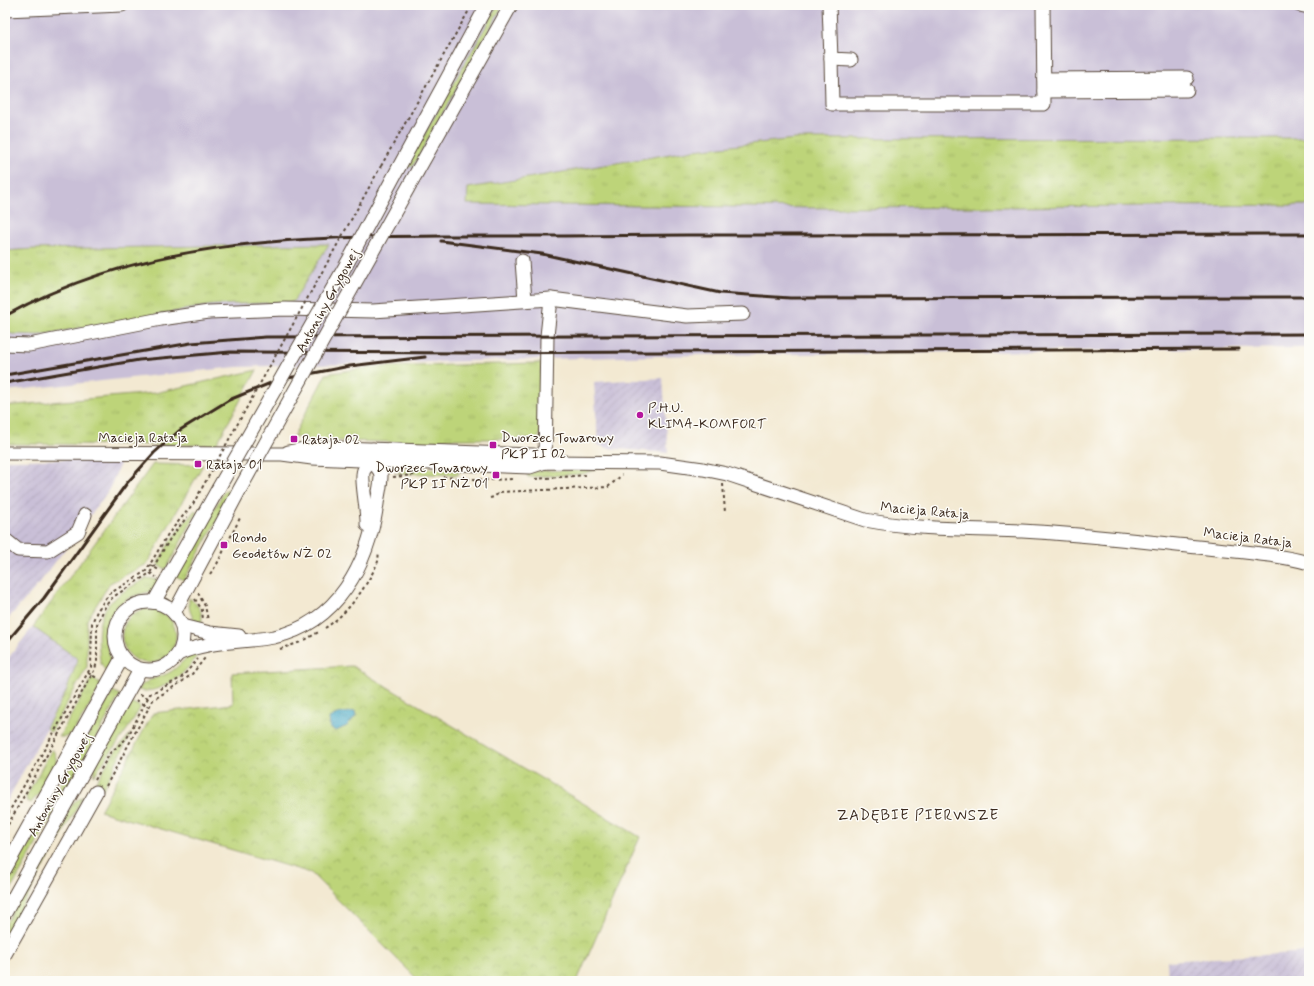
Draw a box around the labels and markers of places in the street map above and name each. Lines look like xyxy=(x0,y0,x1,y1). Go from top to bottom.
place label: P.H.U. KLIMA-KOMFORT xyxy=(648,399,766,433)
marker: P.H.U. KLIMA-KOMFORT xyxy=(635,410,645,420)
place label: Dworzec Towarowy PKP II 02 xyxy=(501,429,614,463)
place label: Rataja 02 xyxy=(302,431,360,449)
marker: Rataja 02 xyxy=(289,434,299,444)
marker: Dworzec Towarowy PKP II 02 xyxy=(488,440,498,450)
place label: Rataja 01 xyxy=(206,456,263,474)
marker: Rataja 01 xyxy=(193,459,203,469)
place label: Dworzec Towarowy PKP II NŻ 01 xyxy=(375,459,488,493)
marker: Dworzec Towarowy PKP II NŻ 01 xyxy=(491,470,501,480)
place label: Rondo Geodetów NŻ 02 xyxy=(232,529,332,563)
marker: Rondo Geodetów NŻ 02 xyxy=(219,540,229,550)

